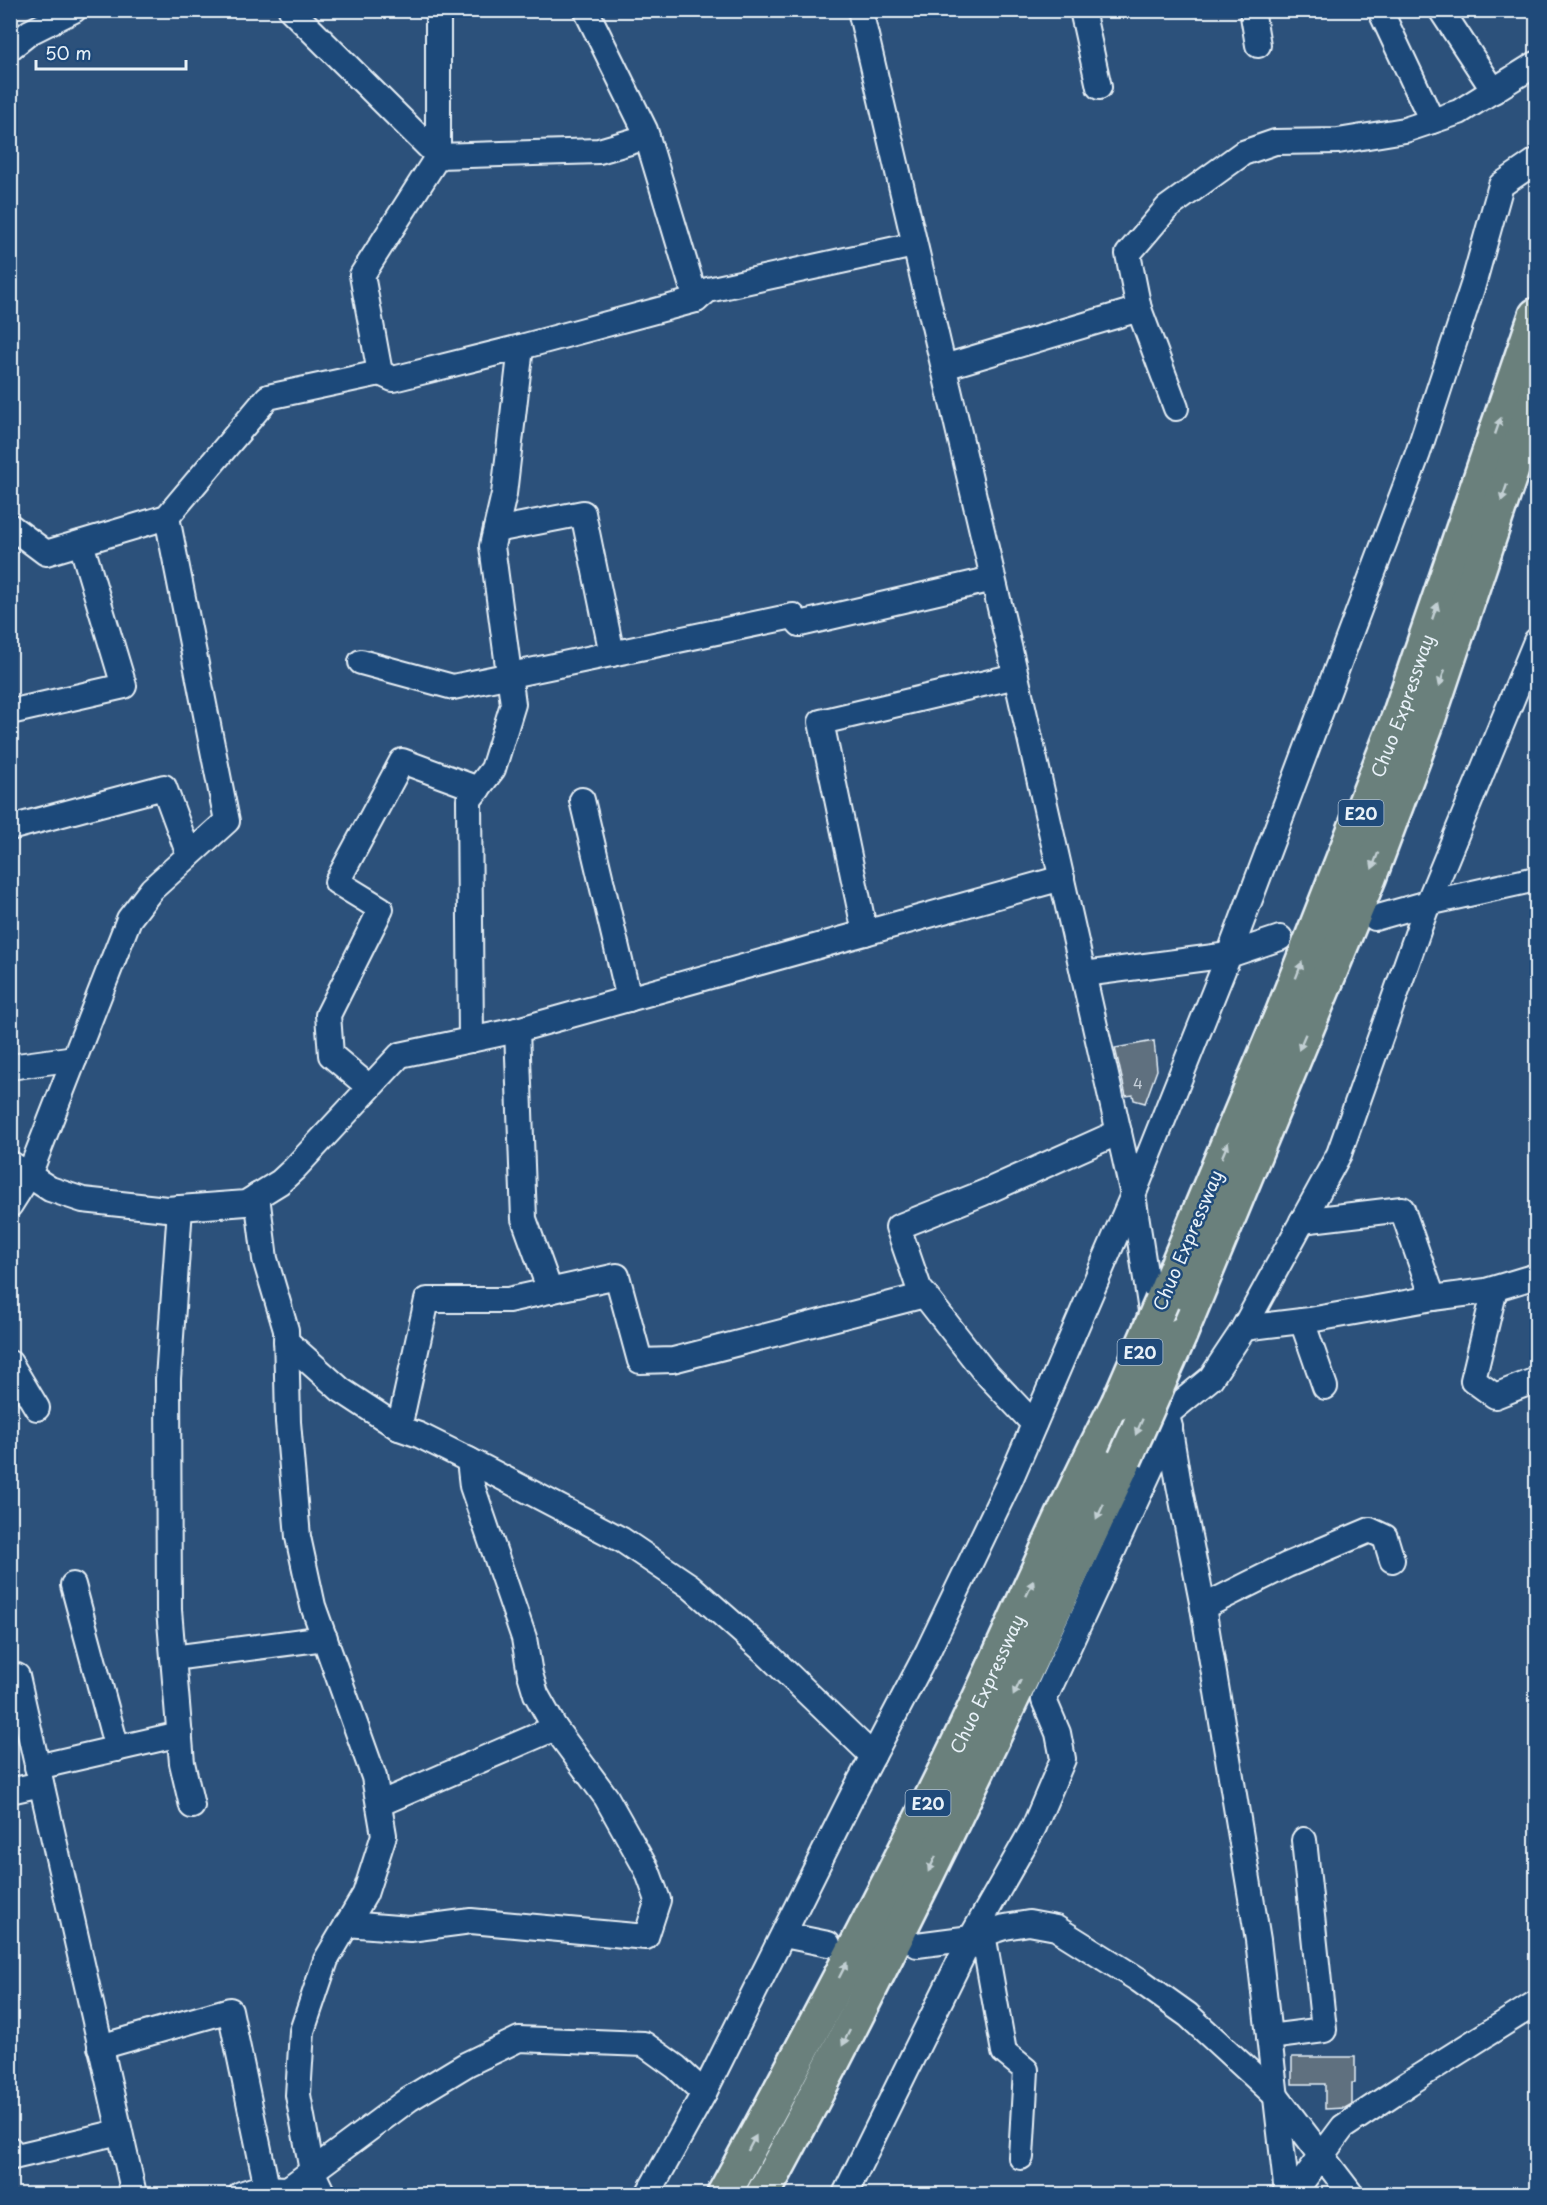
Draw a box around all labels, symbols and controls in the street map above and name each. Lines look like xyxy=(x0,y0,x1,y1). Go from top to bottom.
scale bar xyxy=(36,33,186,71)
text: 50 m xyxy=(45,39,92,66)
one-way arrow xyxy=(1494,417,1504,435)
one-way arrow xyxy=(1499,485,1509,503)
one-way arrow xyxy=(1431,602,1440,620)
street label: Chuo Expressway xyxy=(1363,630,1440,781)
one-way arrow xyxy=(1436,669,1446,687)
road number: E20 xyxy=(1338,800,1384,826)
one-way arrow xyxy=(1369,852,1379,870)
one-way arrow xyxy=(1295,961,1305,979)
one-way arrow xyxy=(1297,1034,1307,1052)
house number: 4 xyxy=(1133,1071,1143,1094)
one-way arrow xyxy=(1220,1141,1230,1159)
street label: Chuo Expressway xyxy=(1145,1165,1229,1315)
road number: E20 xyxy=(1118,1339,1162,1365)
one-way arrow xyxy=(1135,1418,1144,1435)
one-way arrow xyxy=(1096,1503,1105,1520)
one-way arrow xyxy=(1025,1579,1034,1596)
street label: Chuo Expressway xyxy=(942,1609,1030,1758)
one-way arrow xyxy=(1013,1680,1022,1697)
road number: E20 xyxy=(906,1790,950,1816)
one-way arrow xyxy=(928,1855,937,1872)
one-way arrow xyxy=(838,1962,847,1979)
one-way arrow xyxy=(841,2030,850,2047)
one-way arrow xyxy=(747,2134,757,2151)

